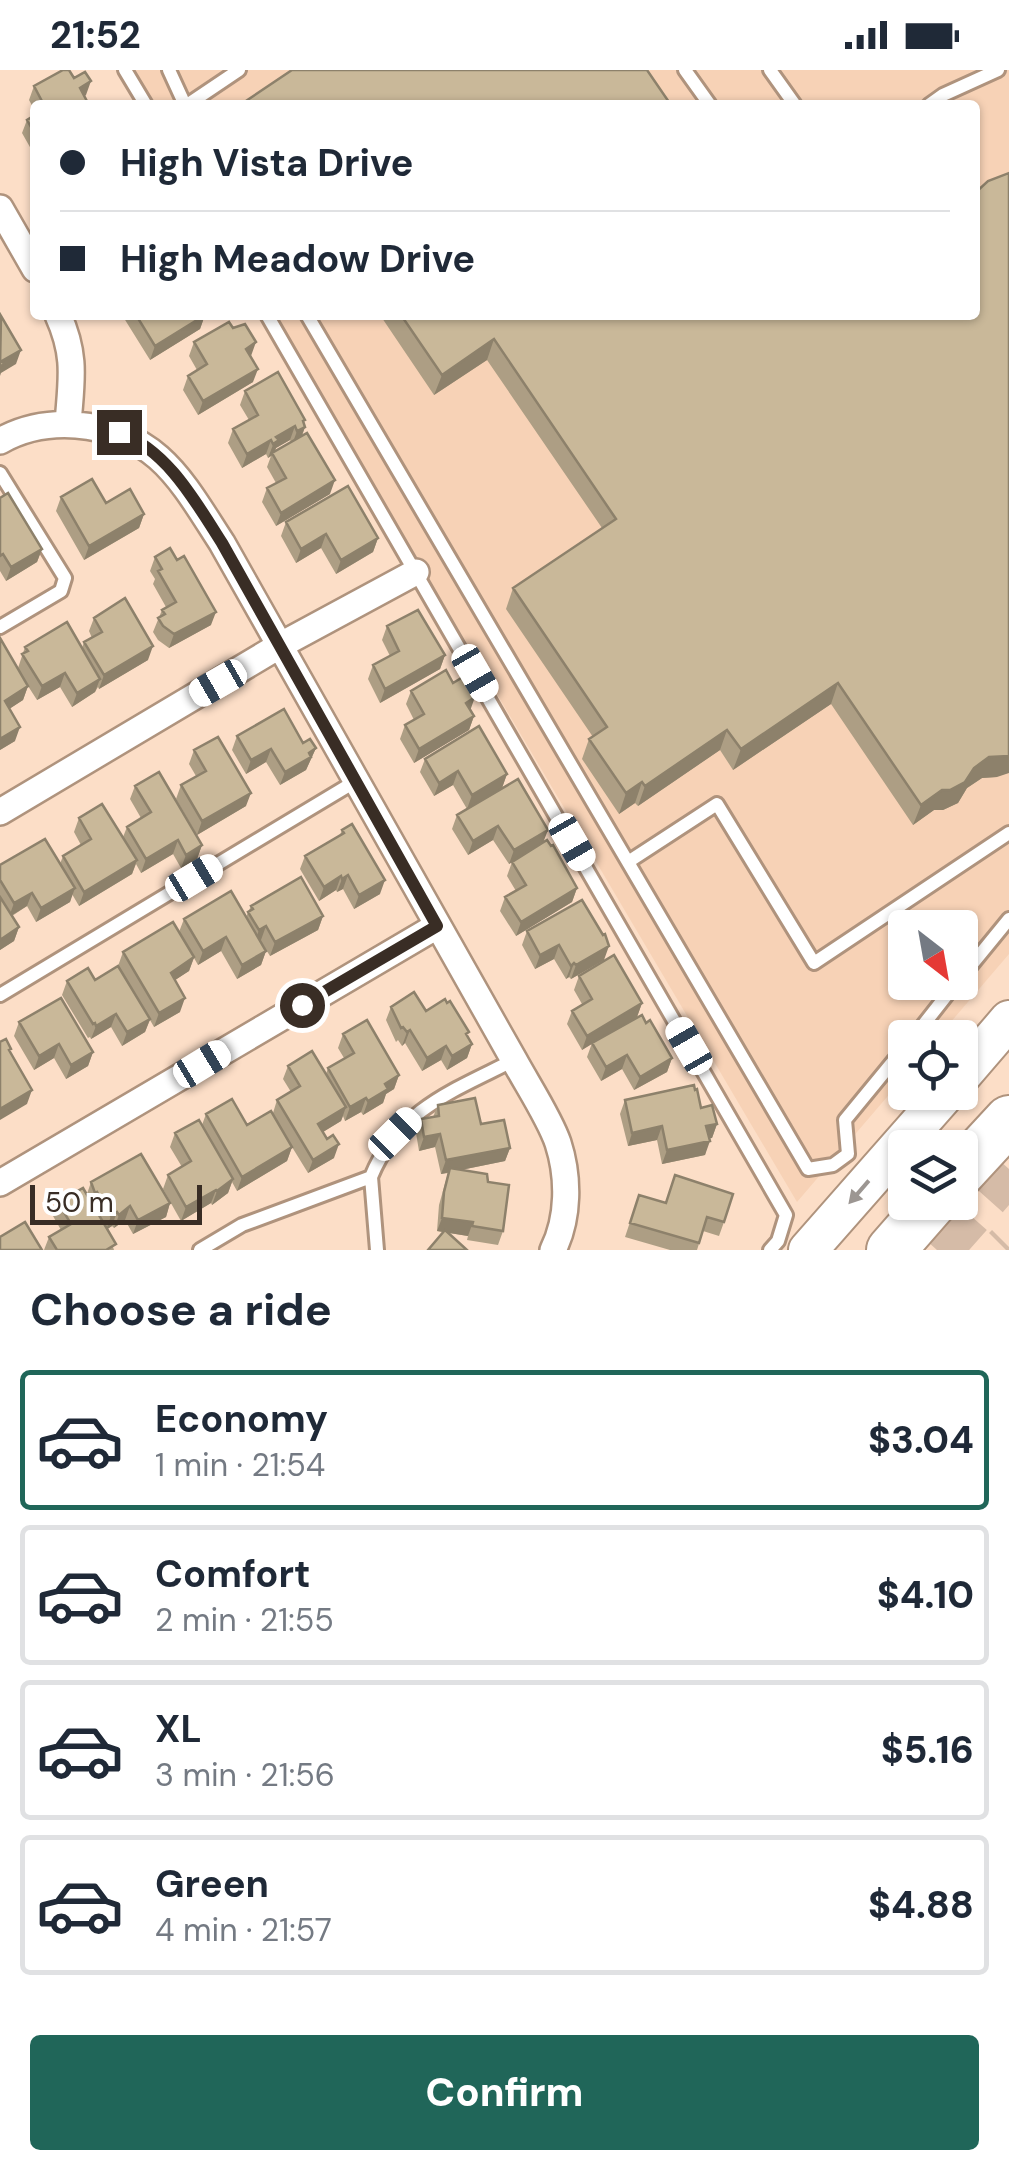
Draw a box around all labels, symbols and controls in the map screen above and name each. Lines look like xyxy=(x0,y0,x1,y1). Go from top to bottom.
text: 21:52 xyxy=(50,10,141,60)
text: High Vista Drive xyxy=(120,138,413,188)
text: High Meadow Drive xyxy=(120,234,475,284)
route end xyxy=(97,410,142,455)
car xyxy=(447,640,503,706)
car xyxy=(185,655,251,711)
car xyxy=(544,809,600,875)
car xyxy=(161,850,227,906)
north arrow xyxy=(888,910,978,1000)
map controls xyxy=(888,910,978,1220)
route start xyxy=(280,983,325,1028)
car xyxy=(661,1013,717,1079)
button: locate xyxy=(888,1020,978,1110)
car xyxy=(169,1036,235,1092)
car xyxy=(363,1102,427,1166)
button: layers xyxy=(888,1130,978,1220)
one-way arrow xyxy=(849,1179,871,1204)
scale bar xyxy=(30,1180,202,1224)
text: 50 m xyxy=(45,1184,114,1221)
text: Choose a ride xyxy=(30,1280,332,1339)
text: Economy xyxy=(155,1394,328,1444)
icon: car xyxy=(35,1395,125,1485)
text: $3.04 xyxy=(868,1415,974,1465)
text: 1 min · 21:54 xyxy=(155,1444,325,1486)
text: Comfort xyxy=(155,1549,311,1599)
icon: car xyxy=(35,1550,125,1640)
text: $4.10 xyxy=(877,1570,974,1620)
text: 2 min · 21:55 xyxy=(155,1599,334,1641)
text: XL xyxy=(155,1704,202,1754)
icon: car xyxy=(35,1705,125,1795)
text: $5.16 xyxy=(881,1725,974,1775)
text: 3 min · 21:56 xyxy=(155,1754,335,1796)
text: Green xyxy=(155,1859,269,1909)
icon: car xyxy=(35,1860,125,1950)
text: $4.88 xyxy=(868,1880,974,1930)
text: 4 min · 21:57 xyxy=(155,1909,332,1951)
button: Confirm xyxy=(30,2035,979,2150)

